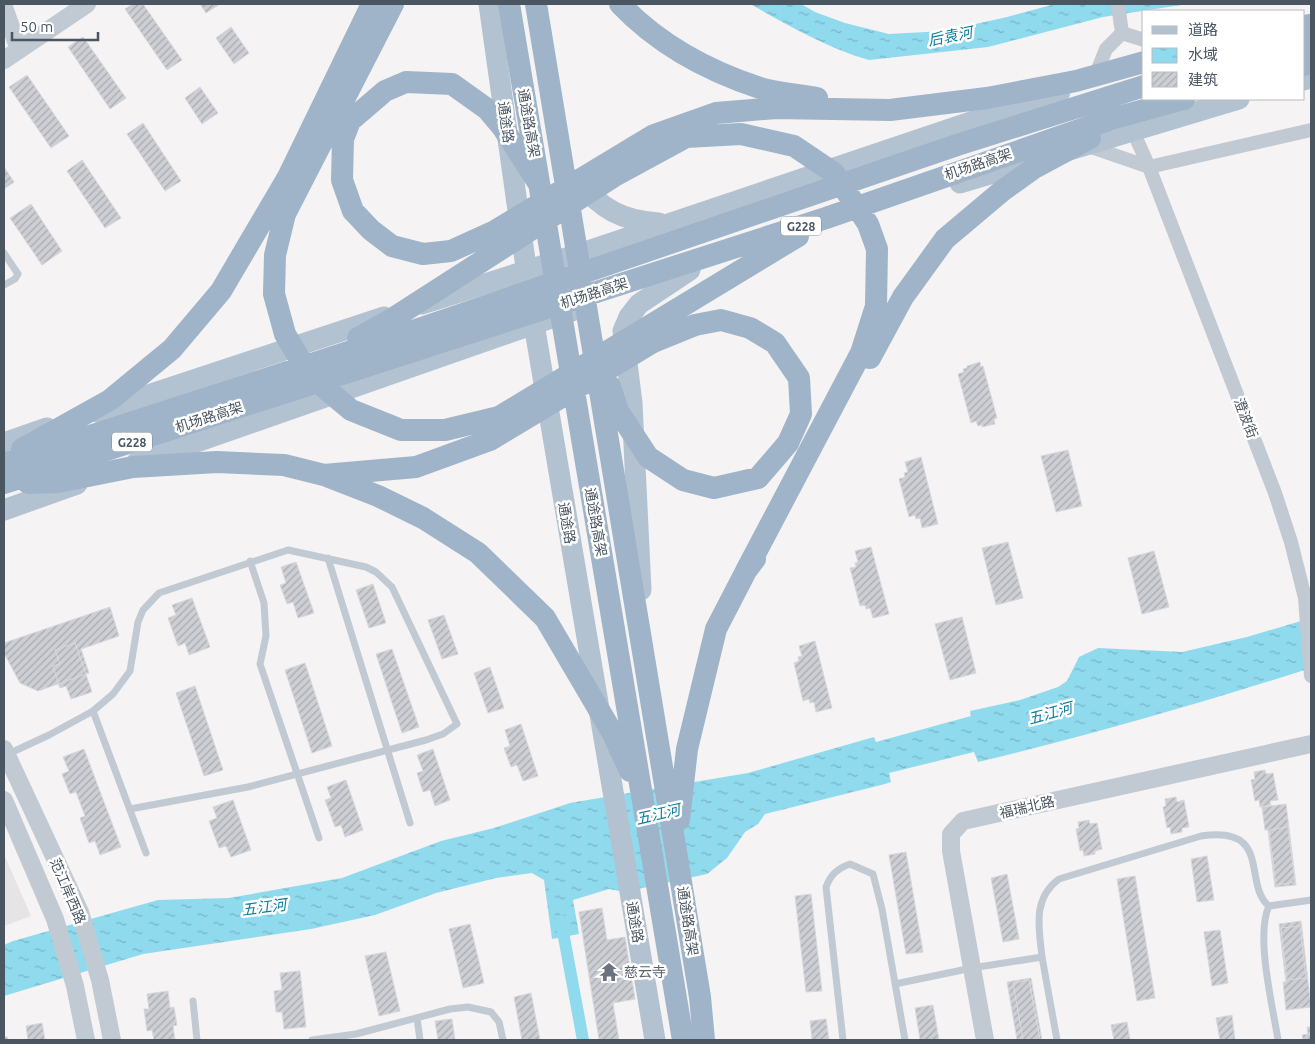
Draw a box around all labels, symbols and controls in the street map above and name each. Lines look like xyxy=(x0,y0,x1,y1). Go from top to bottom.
scale bar xyxy=(12,10,99,42)
legend xyxy=(1142,10,1305,100)
text: 50 m xyxy=(20,18,53,35)
text: 道路 xyxy=(1188,21,1218,38)
water label: 后袁河 xyxy=(926,23,977,49)
text: 水域 xyxy=(1188,46,1218,63)
text: 建筑 xyxy=(1188,71,1218,88)
street label: 通途路高架 xyxy=(515,87,543,159)
street label: 通途路 xyxy=(495,100,517,144)
street label: 机场路高架 xyxy=(942,145,1014,183)
road number: G228 xyxy=(781,217,821,236)
street label: 机场路高架 xyxy=(558,275,630,311)
street label: 澄波街 xyxy=(1231,396,1261,440)
street label: 机场路高架 xyxy=(173,399,245,435)
road number: G228 xyxy=(112,432,152,452)
street label: 通途路高架 xyxy=(582,486,610,558)
street label: 通途路 xyxy=(555,501,579,545)
water label: 五江河 xyxy=(1026,698,1077,727)
street label: 福瑞北路 xyxy=(998,793,1056,821)
water label: 五江河 xyxy=(634,800,685,827)
street label: 范江岸西路 xyxy=(47,856,89,926)
street label: 通途路高架 xyxy=(675,885,701,957)
water label: 五江河 xyxy=(241,895,290,918)
street label: 通途路 xyxy=(623,900,647,944)
temple icon: 慈云寺 xyxy=(598,961,620,983)
place label: 慈云寺 xyxy=(624,964,666,980)

